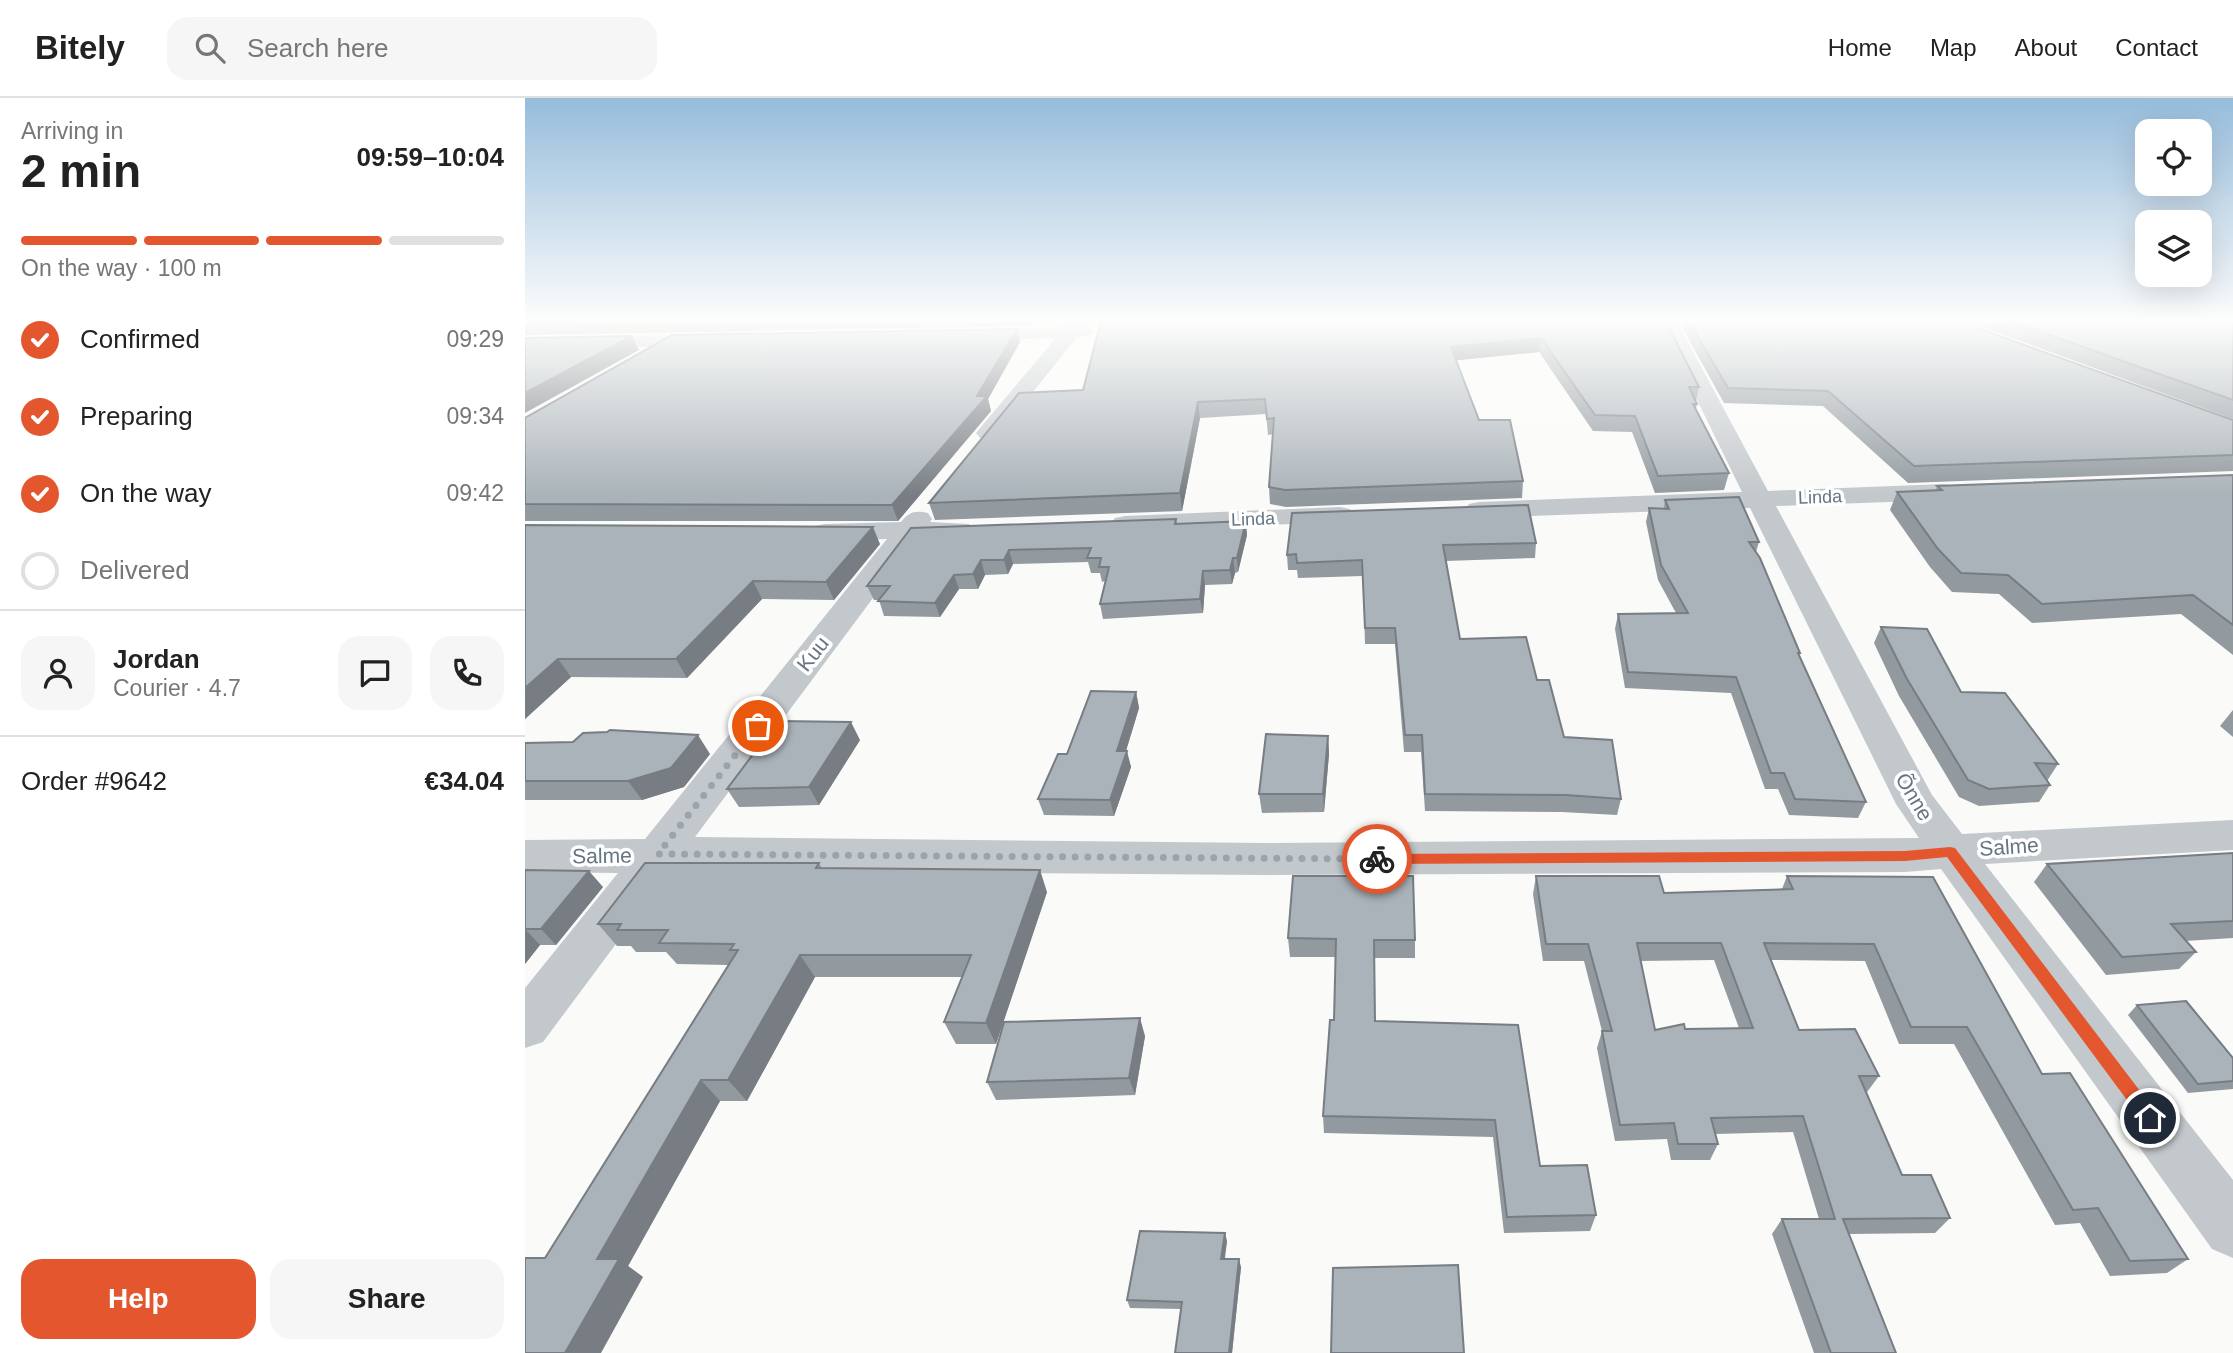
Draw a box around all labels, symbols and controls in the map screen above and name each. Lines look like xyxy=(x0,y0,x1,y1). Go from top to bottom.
search box xyxy=(167,17,657,80)
text: Bitely xyxy=(35,29,125,66)
icon: search xyxy=(191,29,229,67)
text: Search here xyxy=(247,33,389,63)
text: Home xyxy=(1828,34,1892,61)
text: Map xyxy=(1930,34,1977,61)
text: About xyxy=(2015,34,2077,61)
text: Contact xyxy=(2115,34,2198,61)
text: Arriving in xyxy=(21,118,123,144)
map controls xyxy=(2135,119,2212,287)
button: locate xyxy=(2135,119,2212,196)
text: 09:59–10:04 xyxy=(357,142,504,172)
text: 2 min xyxy=(21,145,141,197)
button: layers xyxy=(2135,210,2212,287)
text: On the way · 100 m xyxy=(21,255,222,281)
icon: check xyxy=(21,321,59,359)
text: Confirmed xyxy=(80,324,200,354)
text: 09:29 xyxy=(446,326,504,352)
icon: check xyxy=(21,398,59,436)
text: Preparing xyxy=(80,401,193,431)
text: 09:34 xyxy=(446,403,504,429)
icon: check xyxy=(21,475,59,513)
text: On the way xyxy=(80,478,212,508)
text: 09:42 xyxy=(446,480,504,506)
street label: Linda xyxy=(1798,486,1843,508)
street label: Linda xyxy=(1231,508,1276,530)
text: Delivered xyxy=(80,555,190,585)
street label: Kuu xyxy=(792,632,833,675)
button: person xyxy=(21,636,95,710)
button: chat xyxy=(338,636,412,710)
button: phone xyxy=(430,636,504,710)
text: Jordan xyxy=(113,644,200,674)
text: Courier · 4.7 xyxy=(113,675,241,701)
pin xyxy=(728,696,788,756)
icon: bag xyxy=(739,707,777,745)
text: Order #9642 xyxy=(21,766,167,796)
text: €34.04 xyxy=(424,766,504,796)
street label: Õnne xyxy=(1891,769,1938,825)
courier xyxy=(1342,824,1412,894)
street label: Salme xyxy=(1978,833,2039,860)
icon: bike xyxy=(1358,840,1396,878)
street label: Salme xyxy=(572,843,632,868)
pin xyxy=(2120,1088,2180,1148)
icon: home xyxy=(2131,1099,2169,1137)
button: Help xyxy=(21,1259,256,1339)
button: Share xyxy=(270,1259,504,1339)

